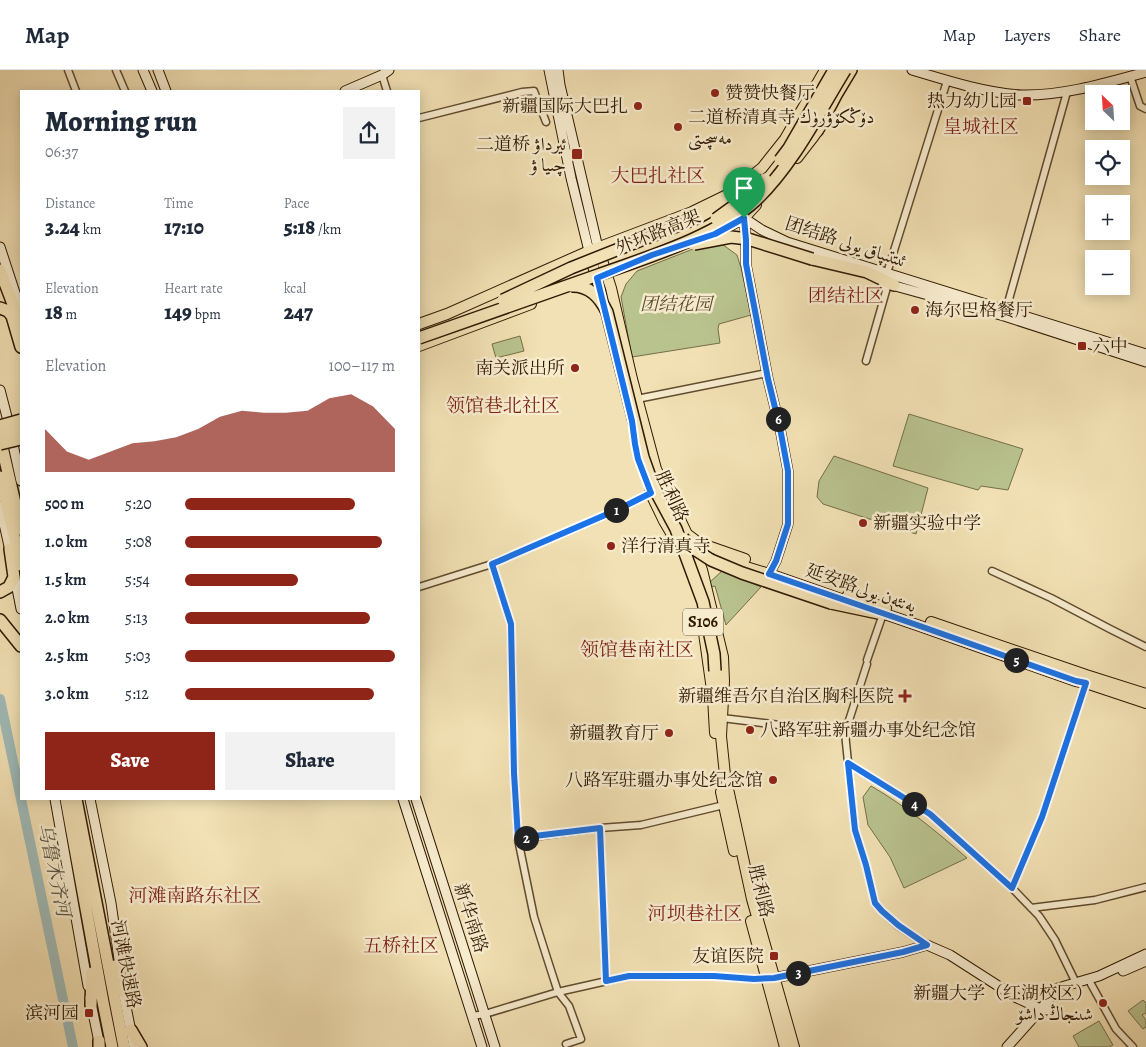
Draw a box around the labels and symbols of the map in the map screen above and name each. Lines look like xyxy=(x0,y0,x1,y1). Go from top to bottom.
place label: 赞赞快餐厅 xyxy=(725,81,815,105)
north arrow xyxy=(1085,85,1130,130)
marker: 赞赞快餐厅 xyxy=(709,87,721,99)
place label: 热力幼儿园 xyxy=(927,89,1017,113)
place label: 新疆国际大巴扎 xyxy=(502,94,628,118)
marker: 热力幼儿园 xyxy=(1021,95,1033,107)
marker: 新疆国际大巴扎 xyxy=(632,100,644,112)
place label: 二道桥清真寺 دۆڭكۆۋرۈك مەسچىتى xyxy=(688,105,874,151)
district label: 皇城社区 xyxy=(943,114,1019,140)
marker: 二道桥清真寺 دۆڭكۆۋرۈك مەسچىتى xyxy=(672,121,684,133)
place label: 二道桥 ئيرداۋ چىيا ۋ xyxy=(476,132,567,177)
marker: 二道桥 ئيرداۋ چىيا ۋ xyxy=(570,147,584,161)
district label: 大巴扎社区 xyxy=(610,163,706,189)
pin xyxy=(723,167,765,218)
street label: 外环路高架 xyxy=(612,204,704,260)
street label: 团结路 ئىتتىپاق يولى xyxy=(782,211,910,273)
district label: 团结社区 xyxy=(808,283,884,309)
park label: 团结花园 xyxy=(640,292,715,316)
place label: 海尔巴格餐厅 xyxy=(925,298,1033,322)
marker: 海尔巴格餐厅 xyxy=(909,304,921,316)
place label: 六中 xyxy=(1092,334,1128,358)
marker: 六中 xyxy=(1076,340,1088,352)
place label: 南关派出所 xyxy=(475,356,565,380)
marker: 南关派出所 xyxy=(569,362,581,374)
district label: 领馆巷北社区 xyxy=(446,393,560,419)
pin: 6 xyxy=(766,406,790,432)
street label: 胜利路 xyxy=(650,466,694,526)
pin: 1 xyxy=(604,498,628,522)
place label: 新疆实验中学 xyxy=(873,511,981,535)
marker: 新疆实验中学 xyxy=(857,517,869,529)
place label: 洋行清真寺 xyxy=(621,534,711,558)
marker: 洋行清真寺 xyxy=(605,540,617,552)
street label: 延安路يەنئەن يولى xyxy=(803,558,921,619)
road number: S106 xyxy=(683,608,723,636)
district label: 领馆巷南社区 xyxy=(580,637,694,663)
pin: 5 xyxy=(1004,648,1028,672)
place label: 新疆维吾尔自治区胸科医院 xyxy=(678,684,894,708)
marker: 新疆维吾尔自治区胸科医院 xyxy=(898,689,912,703)
place label: 八路军驻新疆办事处纪念馆 xyxy=(760,718,976,742)
place label: 新疆教育厅 xyxy=(569,721,659,745)
marker: 八路军驻新疆办事处纪念馆 xyxy=(744,724,756,736)
marker: 新疆教育厅 xyxy=(663,727,675,739)
place label: 八路军驻疆办事处纪念馆 xyxy=(565,768,763,792)
marker: 八路军驻疆办事处纪念馆 xyxy=(767,774,779,786)
pin: 4 xyxy=(902,792,926,816)
water label: 乌鲁木齐河 xyxy=(31,821,77,922)
pin: 2 xyxy=(514,826,538,850)
street label: 胜利路 xyxy=(743,862,779,920)
street label: 新华南路 xyxy=(448,880,494,956)
district label: 河滩南路东社区 xyxy=(128,883,262,909)
district label: 河坝巷社区 xyxy=(647,901,743,927)
street label: 河滩快速路 xyxy=(106,918,146,1010)
district label: 五桥社区 xyxy=(363,933,439,959)
place label: 友谊医院 xyxy=(692,944,764,968)
marker: 友谊医院 xyxy=(768,950,780,962)
pin: 3 xyxy=(786,960,810,986)
place label: 新疆大学（红湖校区） شىنجاڭ داشۆ xyxy=(913,981,1093,1026)
marker: 新疆大学（红湖校区） شىنجاڭ داشۆ xyxy=(1097,997,1109,1009)
place label: 滨河园 xyxy=(25,1001,79,1025)
marker: 滨河园 xyxy=(83,1007,95,1019)

